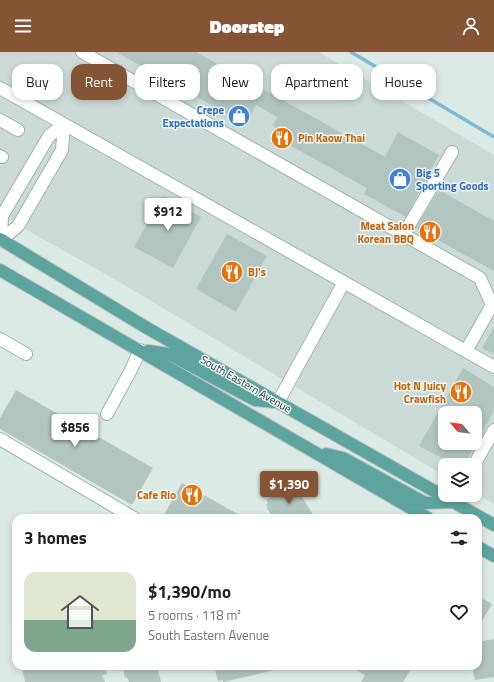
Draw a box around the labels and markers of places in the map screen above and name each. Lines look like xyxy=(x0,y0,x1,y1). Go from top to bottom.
place label: Crepe Expectations xyxy=(163,102,224,131)
shop icon: Crepe Expectations xyxy=(226,103,252,129)
restaurant icon: Pin Kaow Thai xyxy=(269,125,295,151)
place label: Pin Kaow Thai xyxy=(298,130,365,146)
place label: Big 5 Sporting Goods xyxy=(416,165,489,194)
shop icon: Big 5 Sporting Goods xyxy=(387,166,413,192)
pin: $912 xyxy=(144,198,192,232)
place label: Meat Salon Korean BBQ xyxy=(357,218,414,247)
restaurant icon: Meat Salon Korean BBQ xyxy=(417,219,443,245)
restaurant icon: BJ's xyxy=(219,259,245,285)
place label: BJ's xyxy=(248,264,266,280)
place label: Hot N Juicy Crawfish xyxy=(394,378,446,407)
restaurant icon: Hot N Juicy Crawfish xyxy=(448,379,474,405)
pin: $856 xyxy=(51,414,99,448)
pin: $1,390 xyxy=(256,471,322,505)
restaurant icon: Cafe Rio xyxy=(179,482,205,508)
place label: Cafe Rio xyxy=(137,487,176,503)

